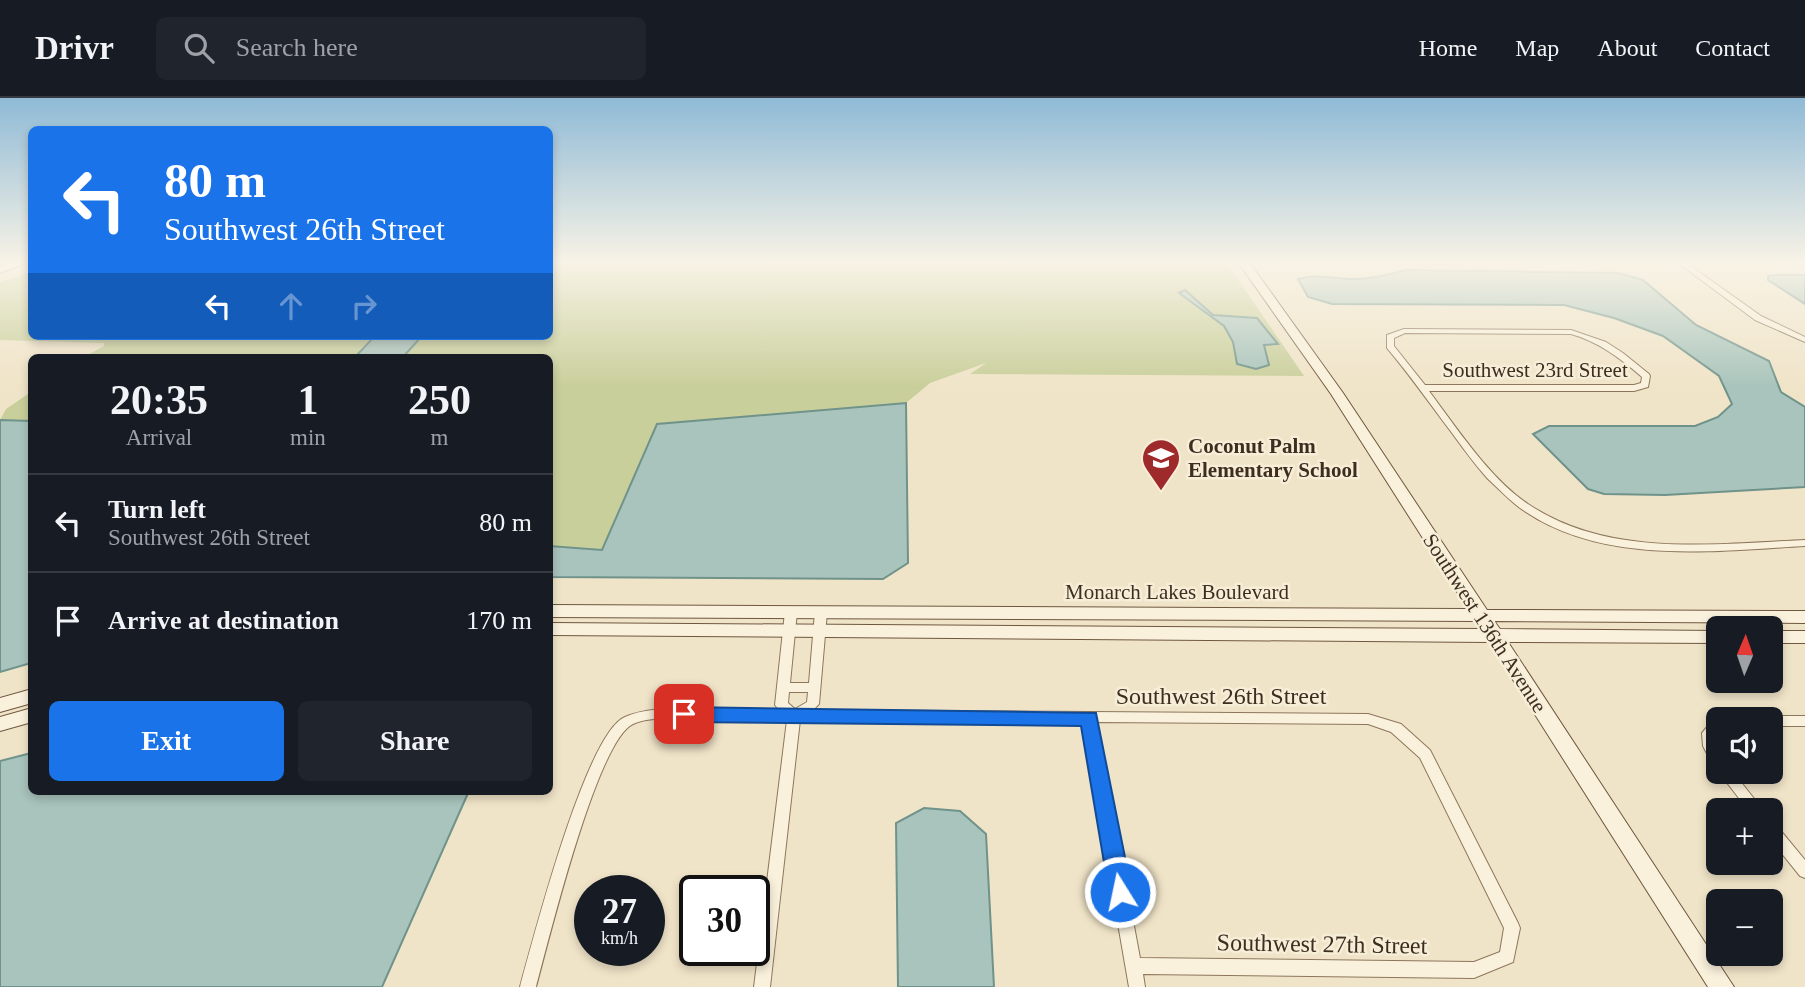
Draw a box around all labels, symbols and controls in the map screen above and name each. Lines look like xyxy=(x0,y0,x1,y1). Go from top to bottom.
search box xyxy=(156,17,646,80)
icon: search xyxy=(180,29,218,67)
text: Drivr xyxy=(35,30,114,66)
text: Search here xyxy=(236,33,358,62)
text: Home xyxy=(1419,35,1477,61)
text: Map xyxy=(1515,35,1559,61)
text: About xyxy=(1597,35,1657,61)
text: Contact xyxy=(1695,35,1770,61)
text: 80 m xyxy=(164,153,266,208)
icon: left xyxy=(49,154,140,245)
text: Southwest 26th Street xyxy=(164,211,445,247)
icon: left xyxy=(199,287,237,325)
icon: ahead xyxy=(272,287,310,325)
icon: right xyxy=(345,287,383,325)
street label: Southwest 23rd Street xyxy=(1442,358,1628,382)
text: 20:35 xyxy=(110,377,208,423)
text: 1 xyxy=(297,377,318,423)
text: 250 xyxy=(408,377,471,423)
text: Arrival xyxy=(126,425,192,450)
text: min xyxy=(290,425,326,450)
text: m xyxy=(430,425,448,450)
place label: Coconut Palm Elementary School xyxy=(1188,434,1358,482)
school or university icon: Coconut Palm Elementary School xyxy=(1140,437,1182,492)
text: Turn left xyxy=(108,495,206,524)
icon: left xyxy=(49,504,87,542)
text: 80 m xyxy=(479,508,532,537)
text: Southwest 26th Street xyxy=(108,525,310,550)
street label: Southwest 136th Avenue xyxy=(1418,529,1552,717)
street label: Monarch Lakes Boulevard xyxy=(1065,580,1289,604)
icon: arrive xyxy=(49,602,87,640)
text: Arrive at destination xyxy=(108,606,339,635)
text: 170 m xyxy=(466,606,532,635)
north arrow xyxy=(1706,616,1783,693)
map controls xyxy=(1706,616,1783,966)
street label: Southwest 26th Street xyxy=(1116,683,1327,709)
pin xyxy=(654,684,714,744)
icon: arrive xyxy=(665,695,703,733)
button: Exit xyxy=(49,701,284,781)
button: Share xyxy=(298,701,532,781)
button: sound xyxy=(1706,707,1783,784)
button: + xyxy=(1706,798,1783,875)
position arrow xyxy=(1083,855,1157,929)
speed limit sign: 30 xyxy=(679,875,770,966)
button: − xyxy=(1706,889,1783,966)
text: 27 xyxy=(602,892,637,931)
text: km/h xyxy=(601,928,638,948)
street label: Southwest 27th Street xyxy=(1216,929,1428,959)

